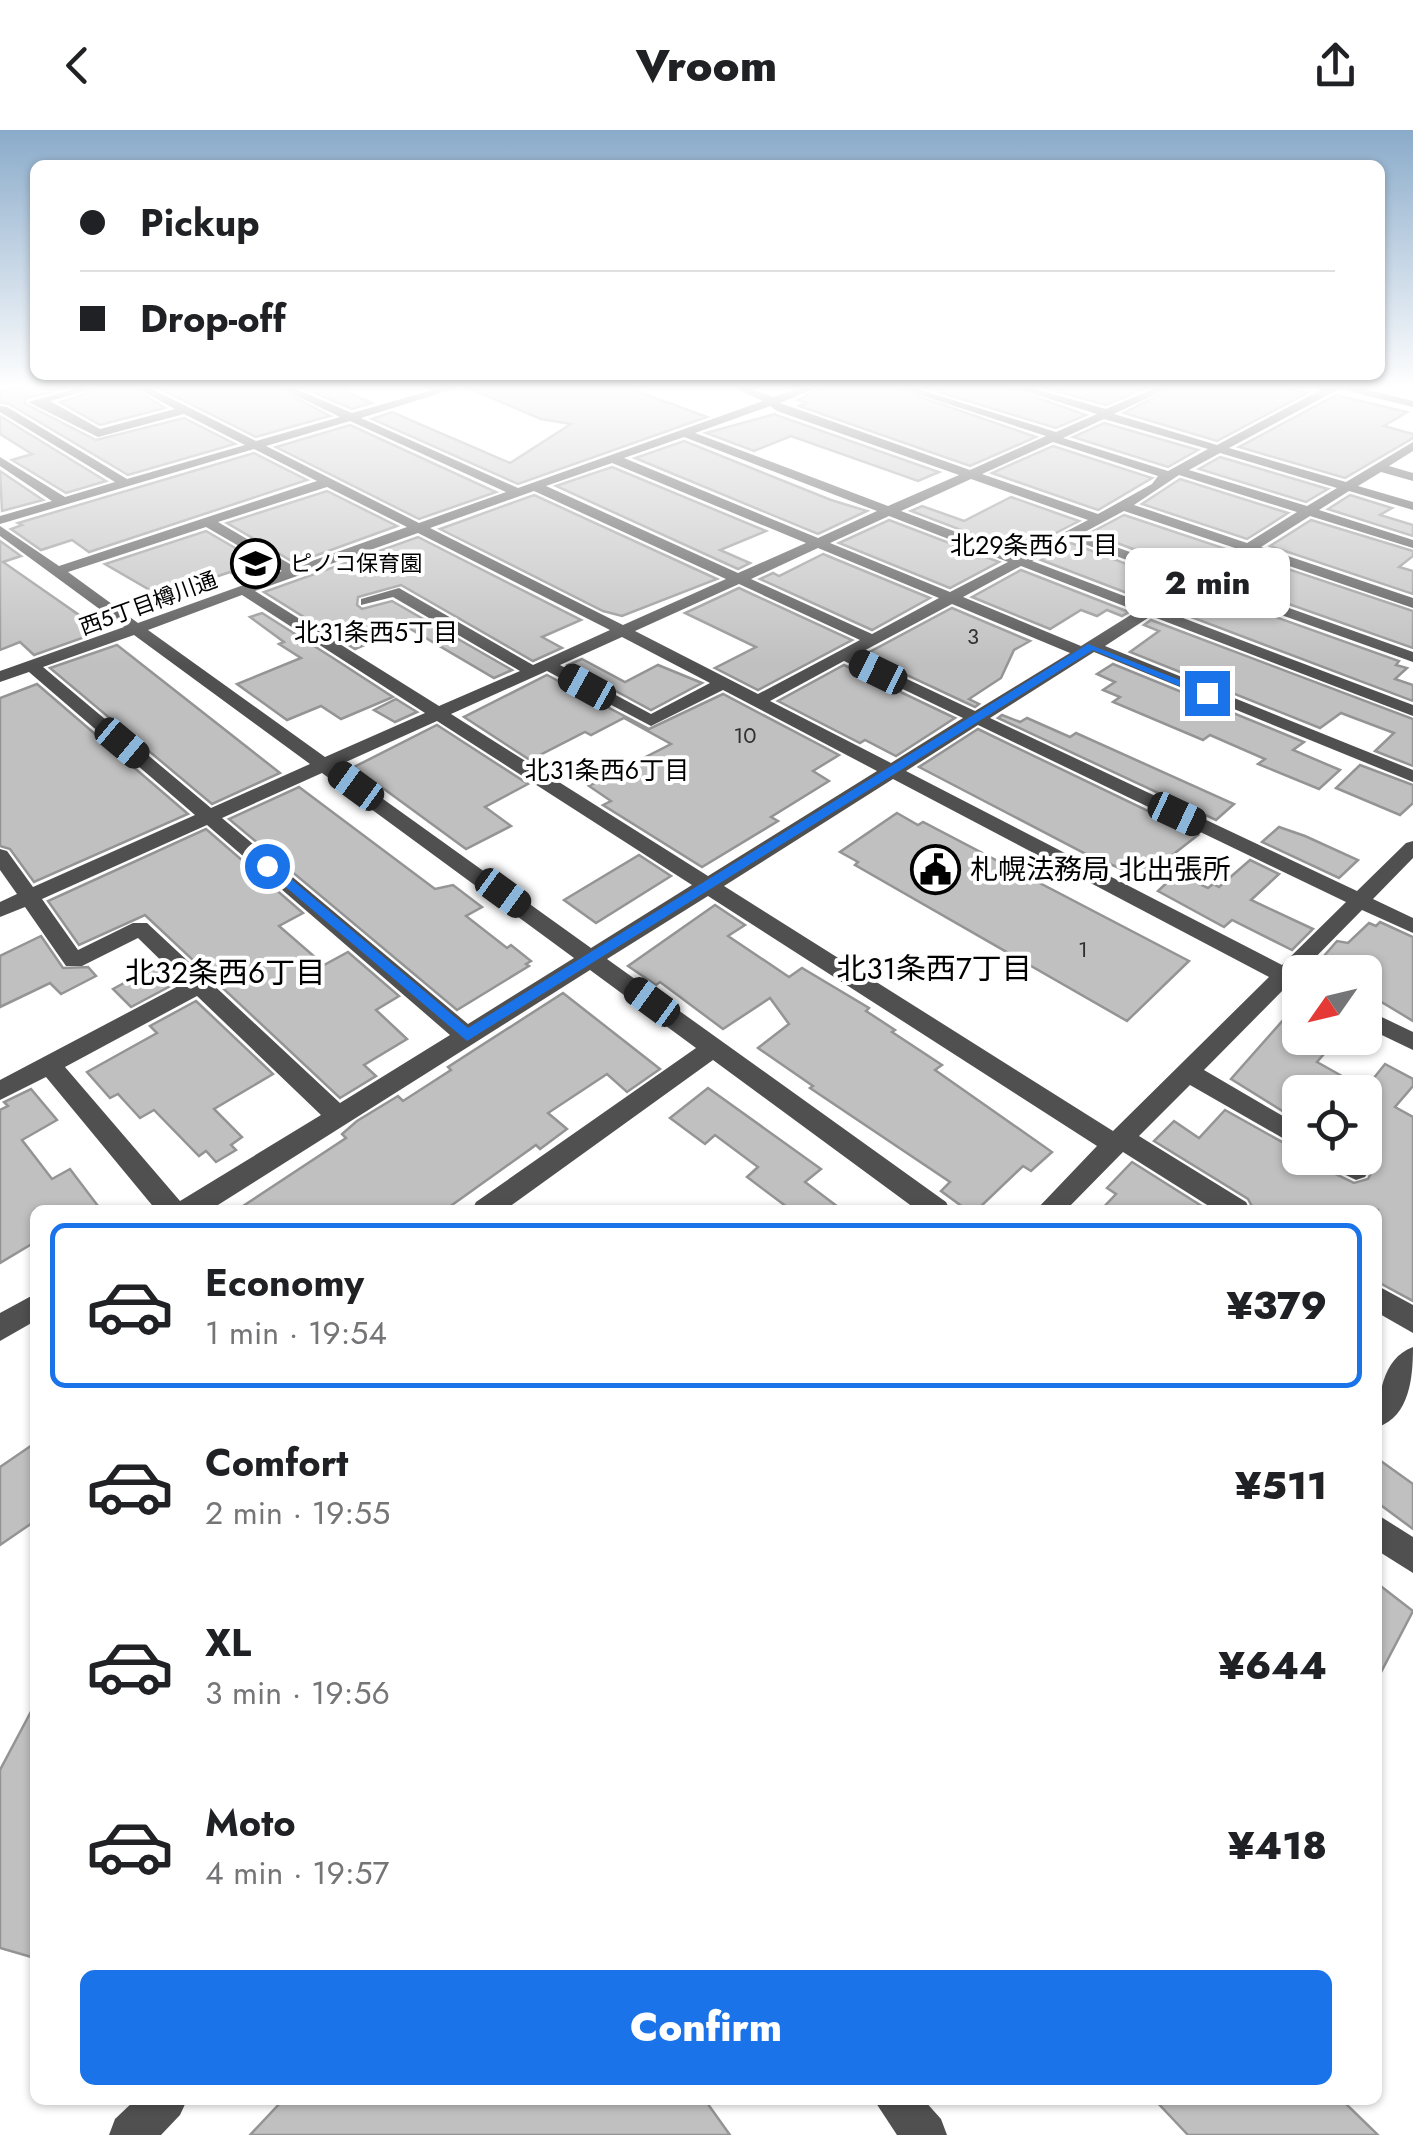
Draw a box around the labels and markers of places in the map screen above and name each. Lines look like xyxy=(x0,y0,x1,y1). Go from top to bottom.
school or university icon: ピノコ保育園 xyxy=(229,537,281,589)
place label: ピノコ保育園 xyxy=(290,547,422,579)
public building icon: 札幌法務局 北出張所 xyxy=(909,843,961,895)
place label: 札幌法務局 北出張所 xyxy=(970,849,1230,890)

